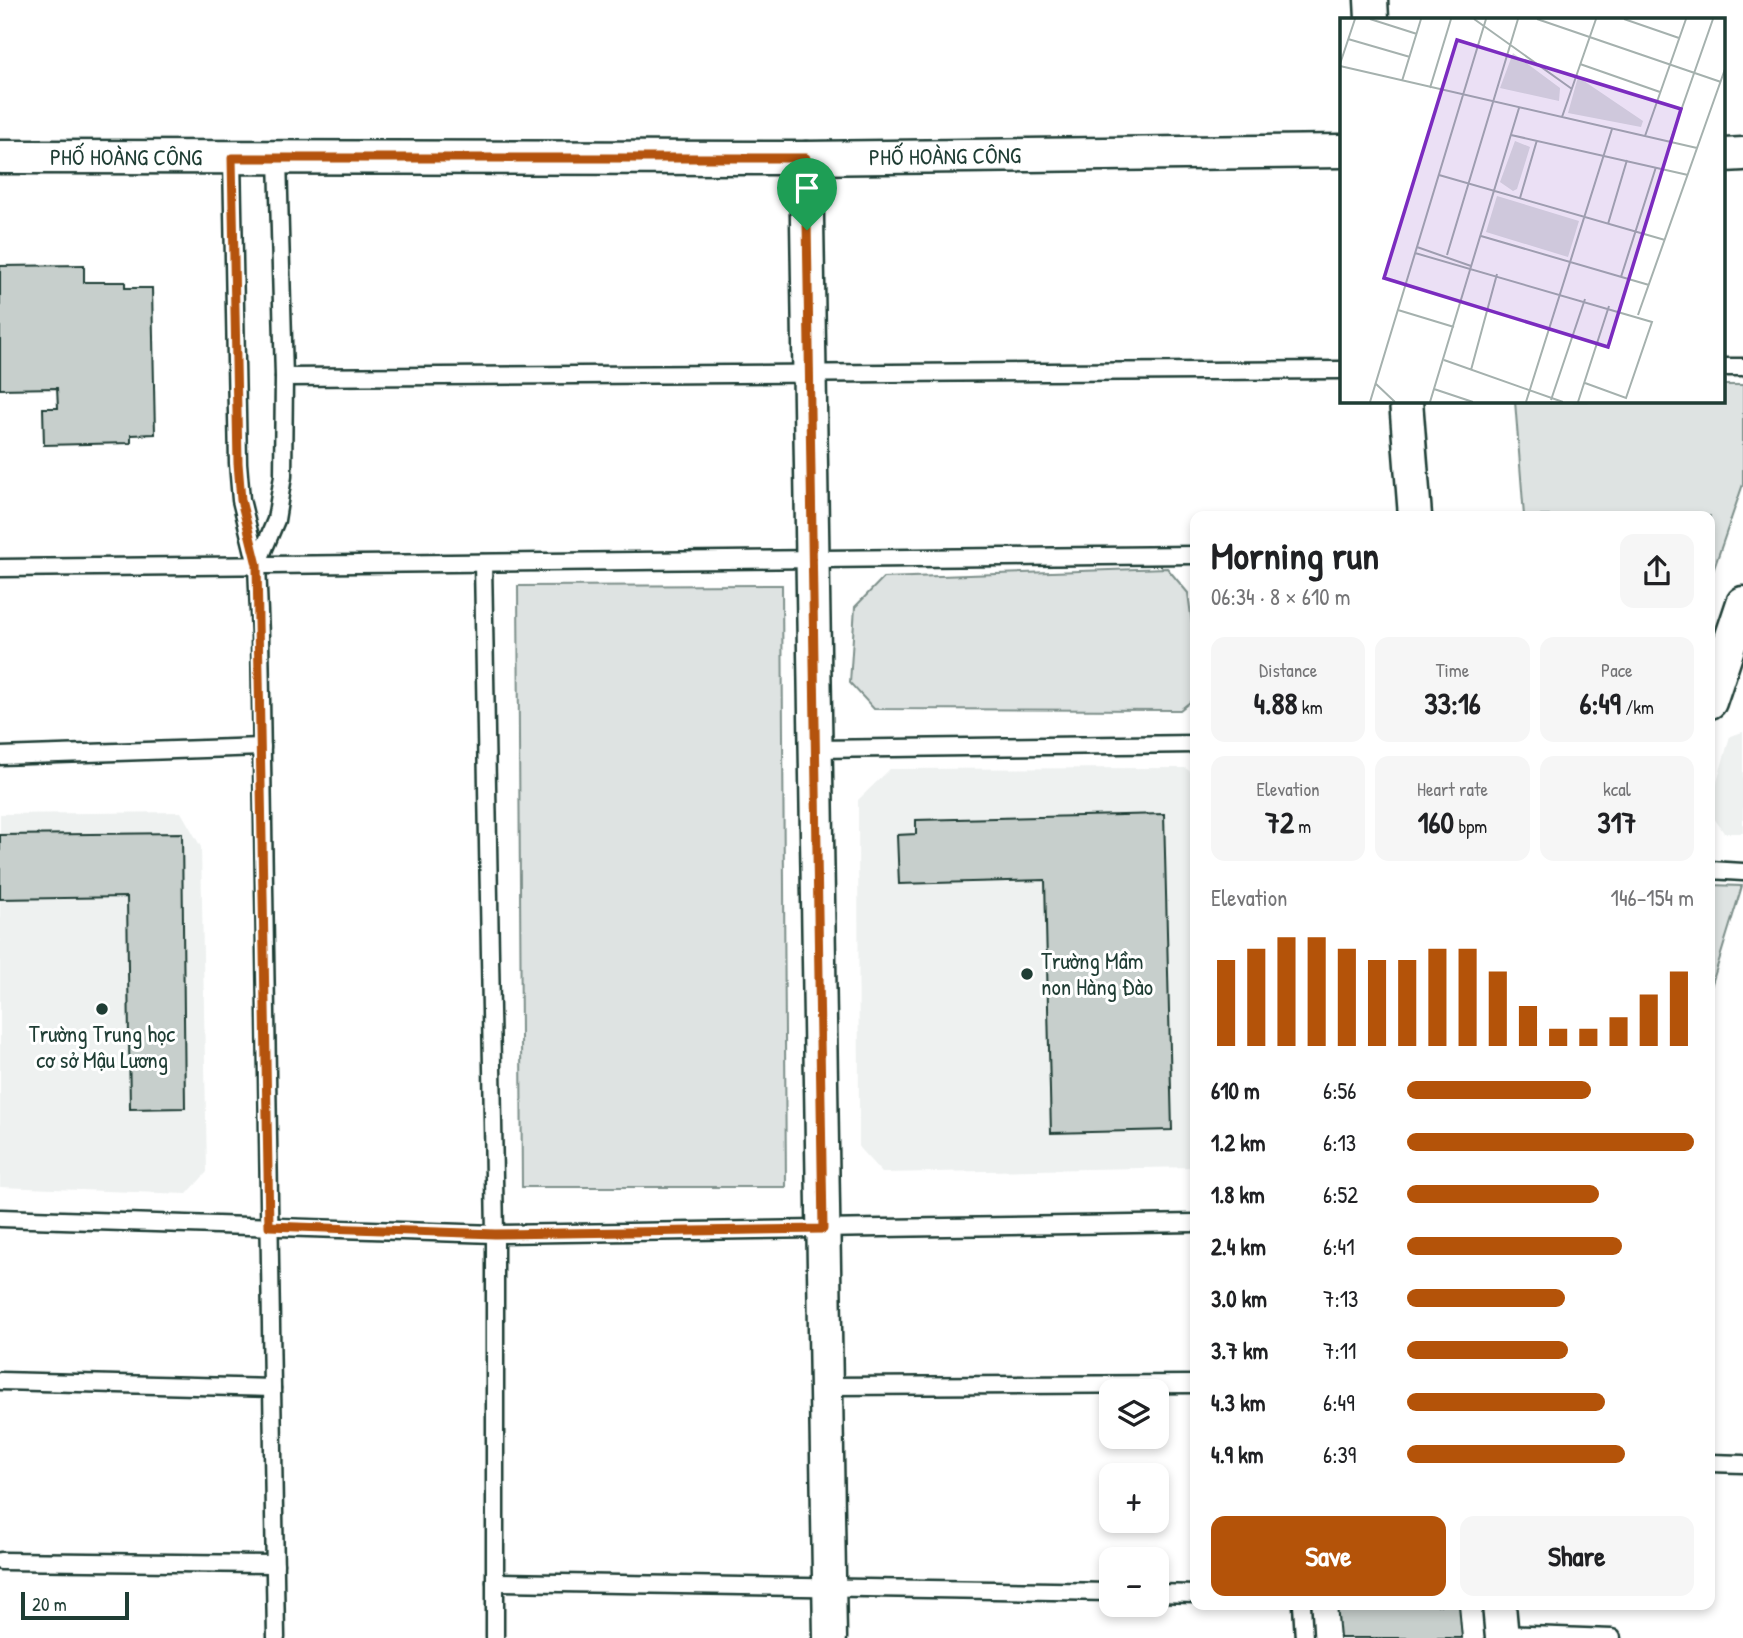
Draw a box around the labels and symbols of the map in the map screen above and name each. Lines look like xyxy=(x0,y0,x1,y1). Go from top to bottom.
inset map xyxy=(1340,18,1726,402)
street label: PHỐ HOÀNG CÔNG xyxy=(869,139,1021,172)
street label: PHỐ HOÀNG CÔNG xyxy=(50,141,202,172)
pin xyxy=(777,158,837,230)
place label: Trường Mầm non Hàng Đào xyxy=(1041,945,1153,1002)
marker: Trường Mầm non Hàng Đào xyxy=(1019,966,1035,982)
marker: Trường Trung học cơ sở Mậu Lương xyxy=(94,1001,110,1017)
place label: Trường Trung học cơ sở Mậu Lương xyxy=(29,1018,175,1075)
scale bar xyxy=(21,1589,130,1621)

